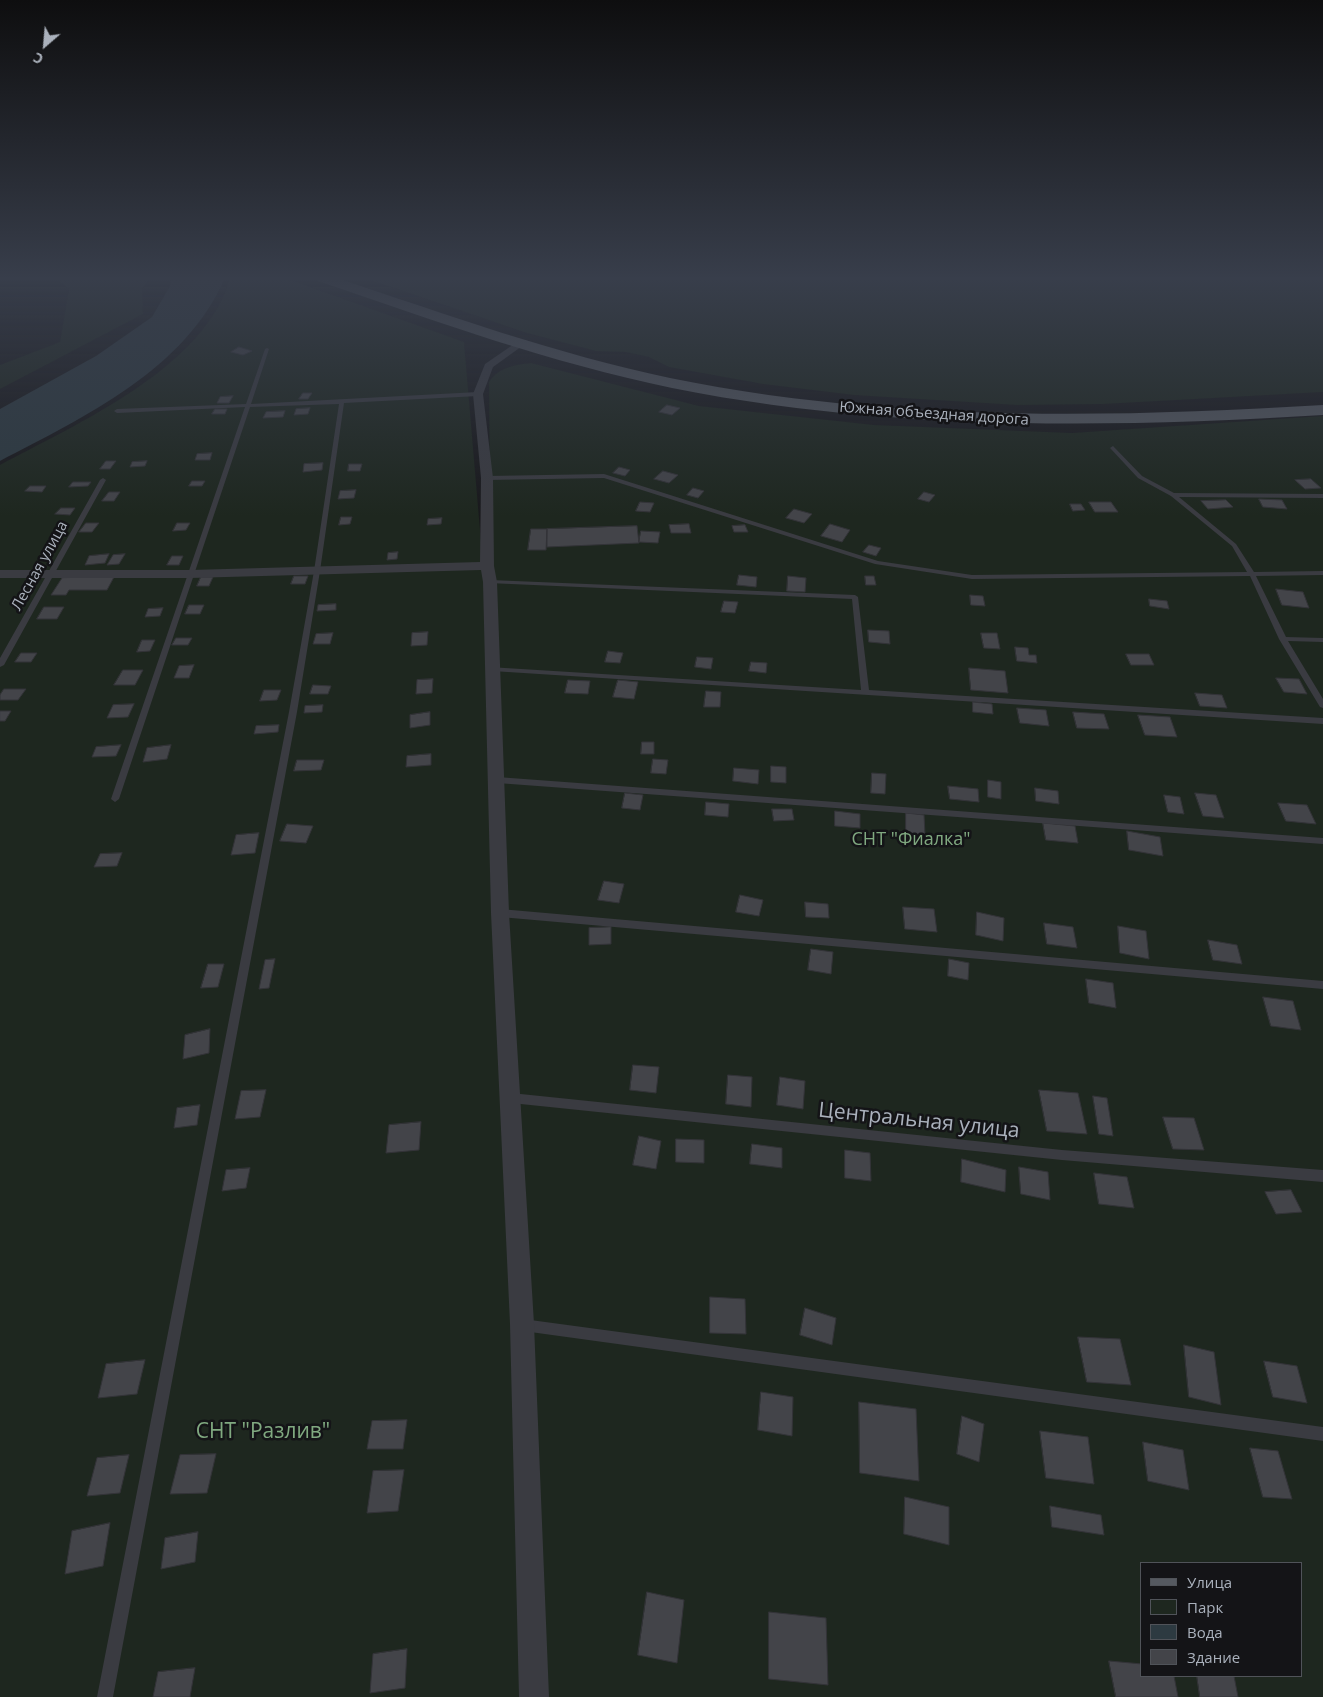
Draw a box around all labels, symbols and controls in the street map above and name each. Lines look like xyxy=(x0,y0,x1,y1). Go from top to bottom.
north arrow xyxy=(20,20,70,70)
text: С xyxy=(30,48,46,69)
street label: Южная объездная дорога xyxy=(839,398,1029,430)
street label: Лесная улица xyxy=(8,518,72,614)
park label: СНТ "Фиалка" xyxy=(852,829,970,851)
street label: Центральная улица xyxy=(817,1098,1021,1144)
park label: СНТ "Разлив" xyxy=(196,1419,330,1445)
legend xyxy=(1140,1562,1303,1677)
text: Улица xyxy=(1187,1572,1232,1592)
text: Парк xyxy=(1187,1597,1223,1617)
text: Вода xyxy=(1187,1622,1223,1642)
text: Здание xyxy=(1187,1647,1240,1667)

